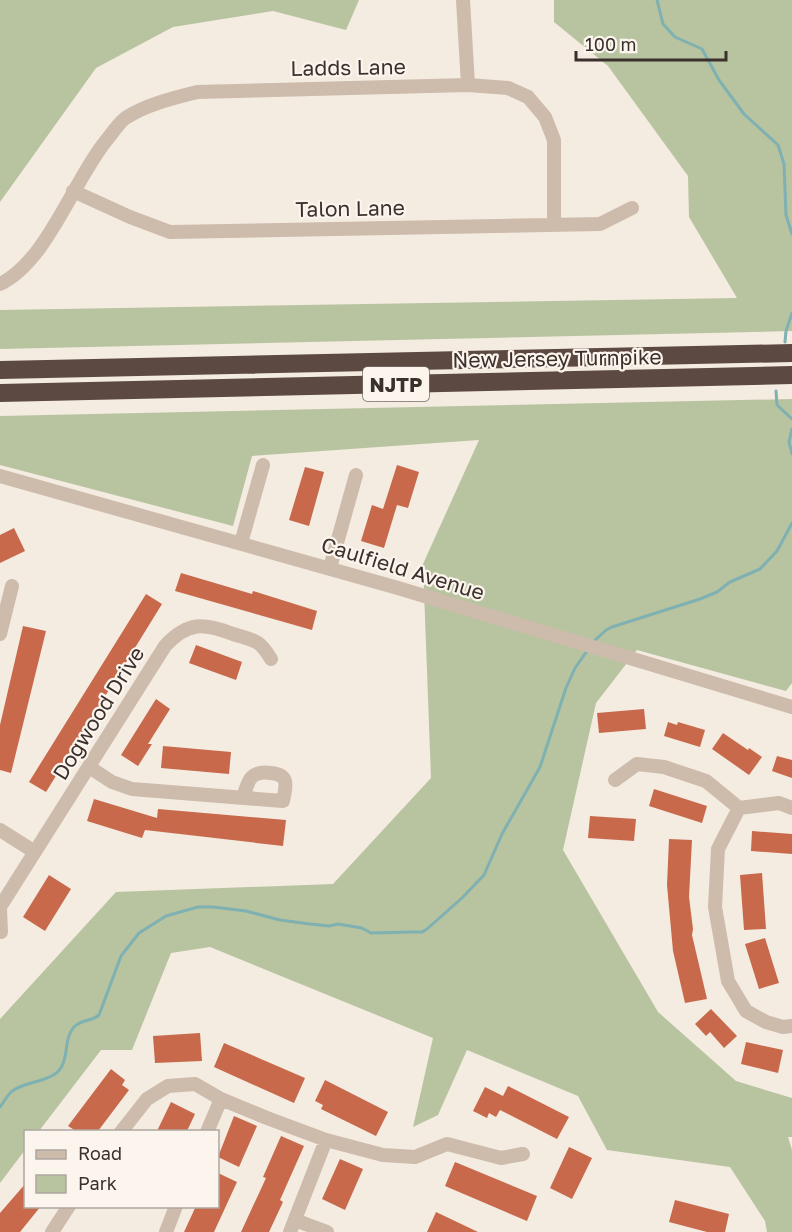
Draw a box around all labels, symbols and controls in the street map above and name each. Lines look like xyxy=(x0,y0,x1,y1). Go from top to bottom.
scale bar xyxy=(576,24,726,62)
text: 100 m xyxy=(585,33,636,55)
street label: Ladds Lane xyxy=(290,53,406,81)
street label: Talon Lane xyxy=(295,194,405,222)
street label: New Jersey Turnpike xyxy=(452,343,662,373)
road number: NJTP xyxy=(363,367,429,401)
street label: Caulfield Avenue xyxy=(318,531,488,605)
street label: Dogwood Drive xyxy=(47,641,149,785)
legend xyxy=(24,1130,219,1208)
text: Road xyxy=(78,1142,122,1164)
text: Park xyxy=(78,1172,117,1194)

